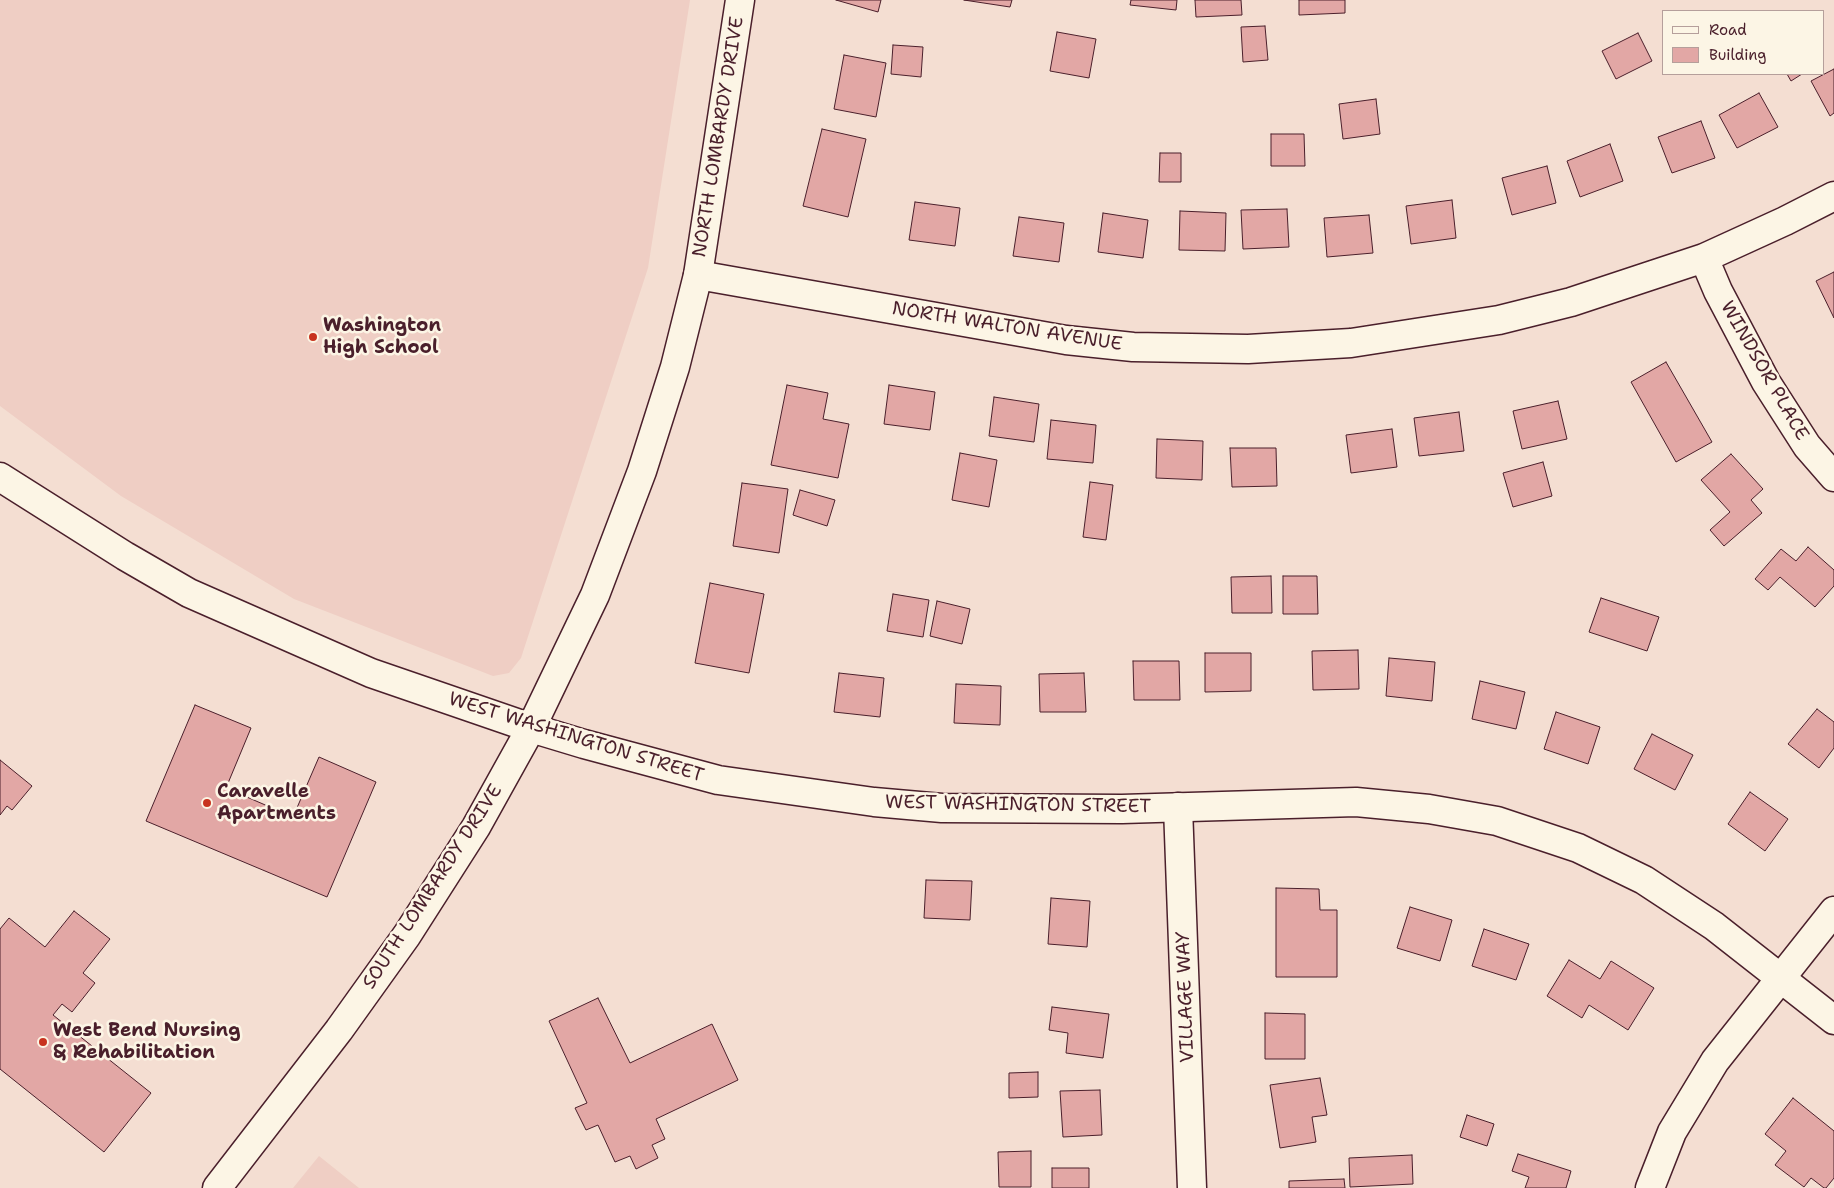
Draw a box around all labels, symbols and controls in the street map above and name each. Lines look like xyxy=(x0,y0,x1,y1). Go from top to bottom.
legend xyxy=(1662,10,1824,75)
street label: NORTH LOMBARDY DRIVE xyxy=(689,15,749,259)
text: Road xyxy=(1709,20,1747,40)
text: Building xyxy=(1709,45,1766,65)
street label: WINDSOR PLACE xyxy=(1715,297,1813,445)
street label: NORTH WALTON AVENUE xyxy=(890,298,1124,356)
place label: Washington High School xyxy=(323,315,441,359)
marker: Washington High School xyxy=(307,331,319,343)
street label: WEST WASHINGTON STREET xyxy=(446,688,706,788)
street label: SOUTH LOMBARDY DRIVE xyxy=(358,780,508,994)
place label: Caravelle Apartments xyxy=(217,781,336,825)
street label: WEST WASHINGTON STREET xyxy=(885,791,1151,819)
marker: Caravelle Apartments xyxy=(201,797,213,809)
street label: VILLAGE WAY xyxy=(1172,931,1200,1063)
place label: West Bend Nursing & Rehabilitation xyxy=(53,1020,241,1064)
marker: West Bend Nursing & Rehabilitation xyxy=(37,1036,49,1048)

